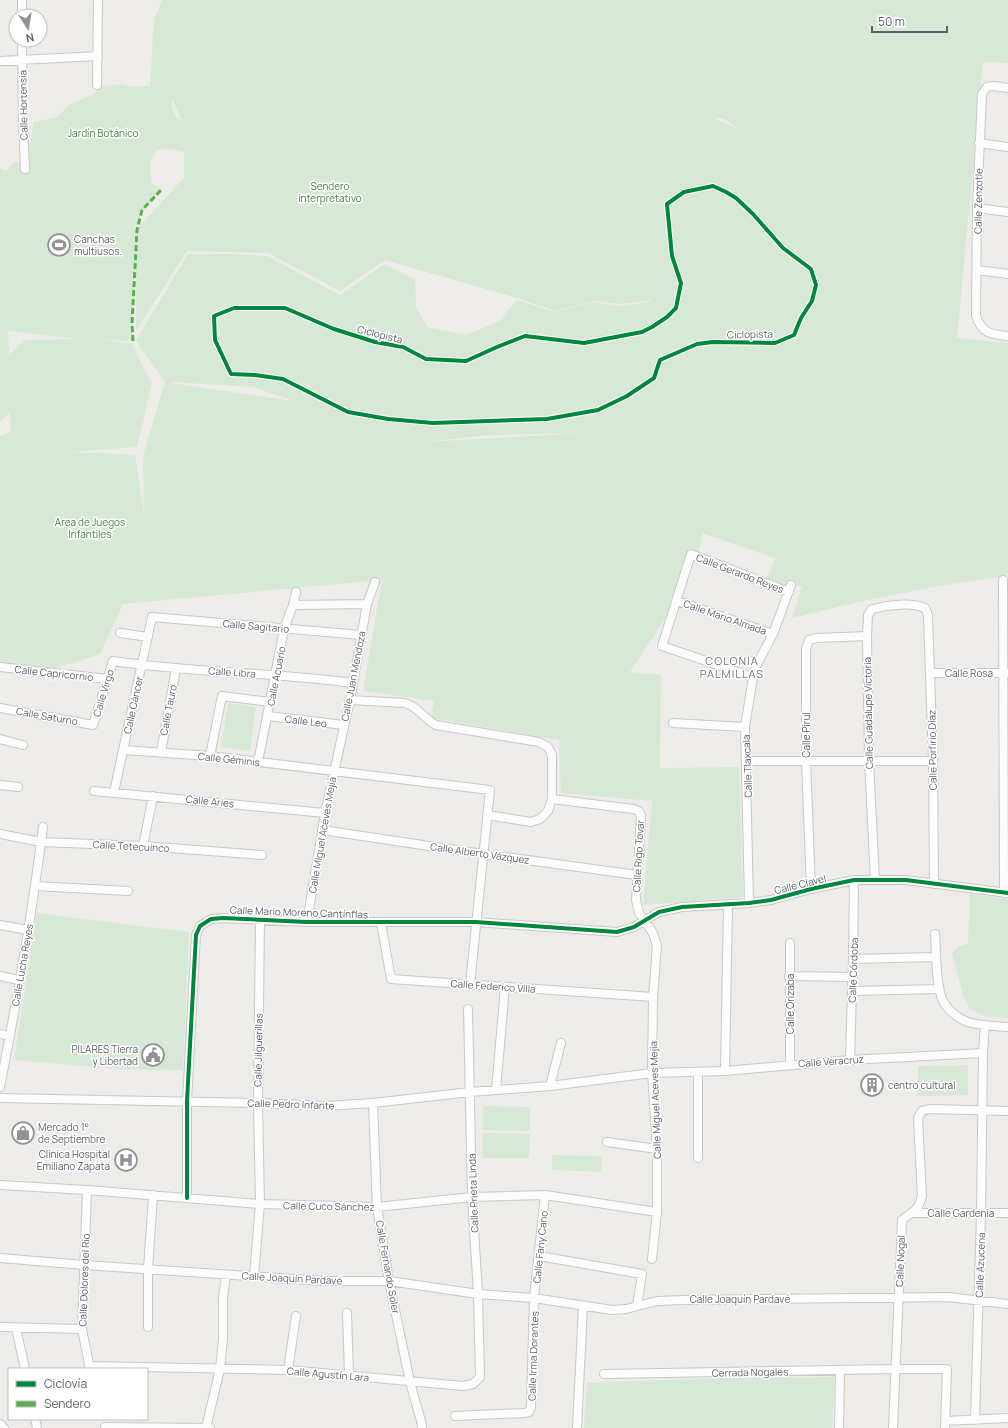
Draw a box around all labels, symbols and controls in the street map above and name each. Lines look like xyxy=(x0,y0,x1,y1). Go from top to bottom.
north arrow xyxy=(8,8,48,48)
scale bar xyxy=(872,8,947,34)
text: 50 m xyxy=(878,13,905,30)
text: N xyxy=(25,30,36,46)
street label: Calle Hortensia xyxy=(15,70,31,140)
park label: Jardín Botánico xyxy=(67,126,139,140)
street label: Calle Zenzotle xyxy=(970,168,986,234)
park label: Sendero interpretativo xyxy=(298,179,362,205)
sports icon: Canchas multiusos. xyxy=(46,232,72,258)
place label: Canchas multiusos. xyxy=(74,232,122,258)
street label: Ciclopista xyxy=(356,322,404,346)
street label: Ciclopista xyxy=(727,327,773,341)
park label: Area de Juegos Infantiles xyxy=(55,515,125,541)
street label: Calle Gerardo Reyes xyxy=(694,550,786,596)
street label: Calle Mario Almada xyxy=(681,596,769,638)
street label: Calle Sagitario xyxy=(222,616,290,636)
street label: Calle Juan Mendoza xyxy=(337,630,369,722)
street label: Calle Acuario xyxy=(263,645,289,707)
district label: COLONIA PALMILLAS xyxy=(700,653,764,681)
street label: Calle Guadalupe Victoria xyxy=(860,657,876,769)
street label: Calle Capricornio xyxy=(14,662,94,684)
street label: Calle Libra xyxy=(208,663,256,681)
street label: Calle Rosa xyxy=(945,666,993,680)
street label: Calle Virgo xyxy=(89,668,117,718)
street label: Calle Cáncer xyxy=(120,674,146,735)
street label: Calle Tauro xyxy=(156,683,180,737)
street label: Calle Saturno xyxy=(15,704,79,728)
street label: Calle Porfirio Díaz xyxy=(924,710,940,790)
street label: Calle Leo xyxy=(284,711,328,731)
street label: Calle Pirul xyxy=(799,712,813,758)
street label: Calle Tlaxcala xyxy=(739,734,755,798)
street label: Calle Géminis xyxy=(197,749,261,769)
street label: Calle Miguel Aceves Mejía xyxy=(305,776,339,894)
street label: Calle Aries xyxy=(185,791,235,811)
street label: Calle Rigo Tovar xyxy=(629,819,647,893)
street label: Calle Tetecuinco xyxy=(92,837,170,855)
street label: Calle Alberto Vázquez xyxy=(429,839,531,867)
street label: Calle Clavel xyxy=(773,871,827,897)
street label: Calle Mario Moreno Cantínflas xyxy=(230,903,368,921)
street label: Calle Lucha Reyes xyxy=(8,923,36,1007)
street label: Calle Córdoba xyxy=(845,937,861,1003)
street label: Calle Orizaba xyxy=(783,974,797,1034)
street label: Calle Federico Villa xyxy=(450,976,536,996)
street label: Calle Jilguerillas xyxy=(250,1013,266,1087)
street label: Calle Miguel Aceves Mejía xyxy=(646,1041,664,1159)
place label: PILARES Tierra y Libertad xyxy=(72,1042,138,1068)
public building icon: PILARES Tierra y Libertad xyxy=(140,1042,166,1068)
street label: Calle Veracruz xyxy=(798,1052,864,1070)
building icon: centro cultural xyxy=(859,1072,885,1098)
place label: centro cultural xyxy=(888,1078,956,1092)
street label: Calle Pedro Infante xyxy=(247,1095,335,1113)
shop icon: Mercado 1° de Septiembre xyxy=(10,1120,36,1146)
place label: Mercado 1° de Septiembre xyxy=(38,1120,105,1146)
place label: Clínica Hospital Emiliano Zapata xyxy=(37,1147,110,1173)
hospital icon: Clínica Hospital Emiliano Zapata xyxy=(113,1147,139,1173)
street label: Calle Prieta Linda xyxy=(465,1153,481,1233)
street label: Calle Cuco Sánchez xyxy=(283,1198,375,1214)
street label: Calle Gardenia xyxy=(928,1206,994,1220)
street label: Calle Fany Cano xyxy=(529,1210,551,1284)
street label: Calle Fernando Soler xyxy=(373,1219,403,1315)
street label: Calle Azucena xyxy=(972,1232,988,1298)
street label: Calle Dolores del Río xyxy=(75,1233,93,1327)
street label: Calle Nogal xyxy=(892,1235,908,1287)
street label: Calle Joaquín Pardavé xyxy=(241,1268,343,1288)
street label: Calle Joaquín Pardavé xyxy=(690,1292,790,1306)
street label: Calle Irma Dorantes xyxy=(524,1311,542,1401)
street label: Calle Agustín Lara xyxy=(286,1363,370,1385)
street label: Cerrada Nogales xyxy=(712,1364,788,1380)
legend xyxy=(8,1368,148,1420)
text: Ciclovía xyxy=(44,1375,87,1392)
text: Sendero xyxy=(44,1395,91,1412)

